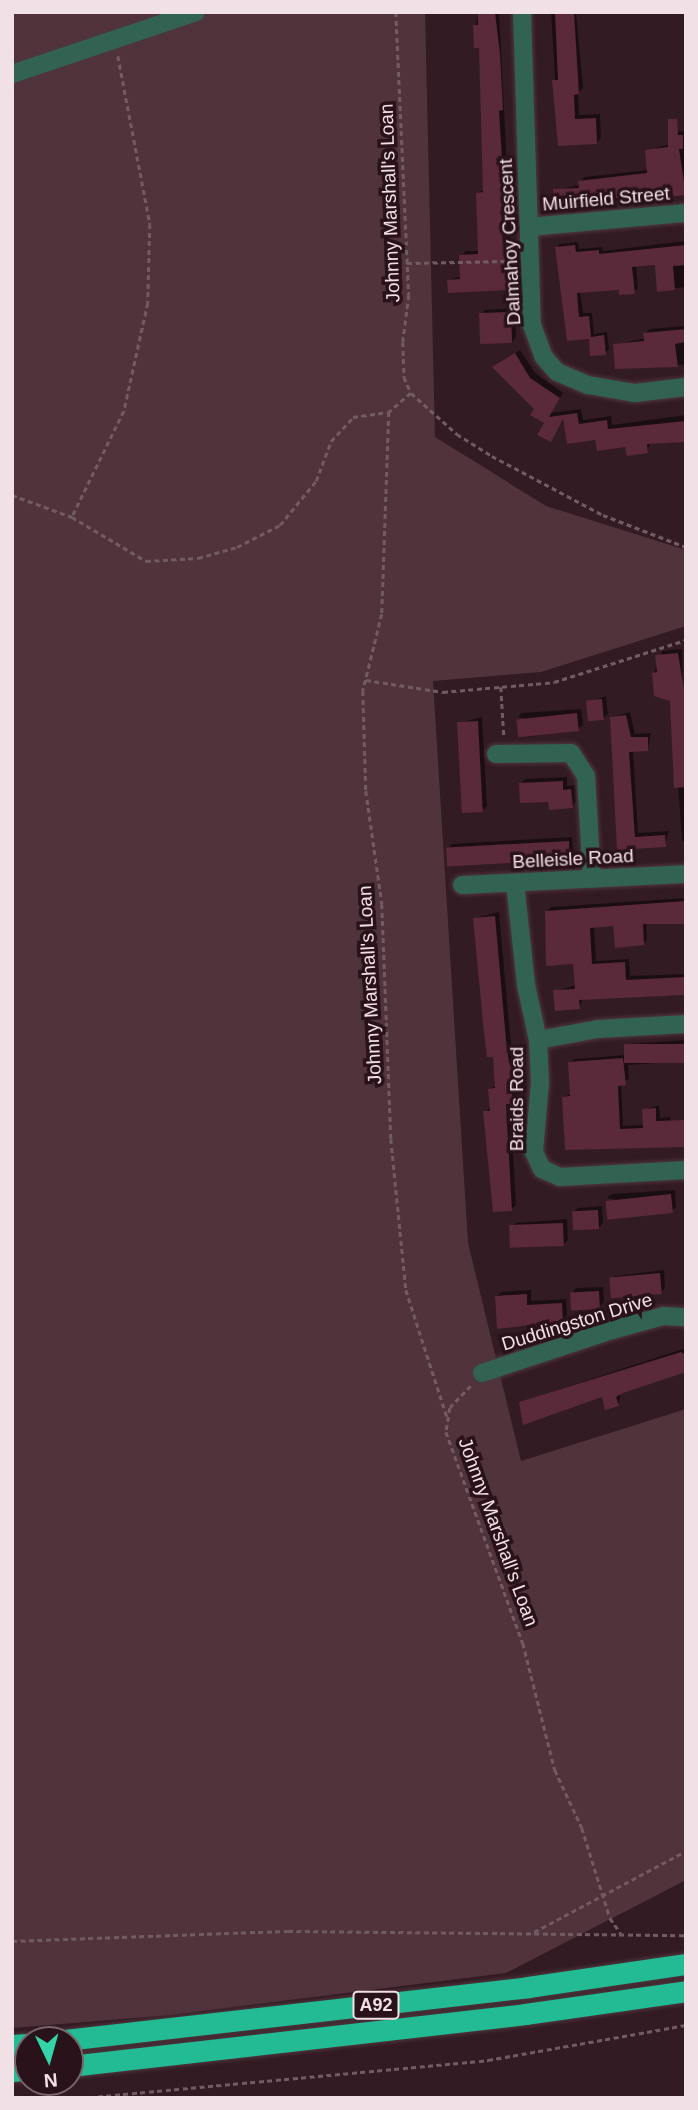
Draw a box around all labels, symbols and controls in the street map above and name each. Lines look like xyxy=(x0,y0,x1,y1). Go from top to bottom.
street label: Johnny Marshall's Loan xyxy=(375,103,405,303)
street label: Dalmahoy Crescent xyxy=(494,158,526,326)
street label: Muirfield Street xyxy=(541,182,671,216)
street label: Belleisle Road xyxy=(512,844,634,874)
street label: Johnny Marshall's Loan xyxy=(353,885,387,1085)
street label: Braids Road xyxy=(506,1047,528,1151)
street label: Duddingston Drive xyxy=(499,1288,655,1356)
street label: Johnny Marshall's Loan xyxy=(453,1435,543,1629)
road number: A92 xyxy=(352,1991,400,2020)
north arrow xyxy=(14,2026,84,2096)
text: N xyxy=(43,2069,58,2091)

